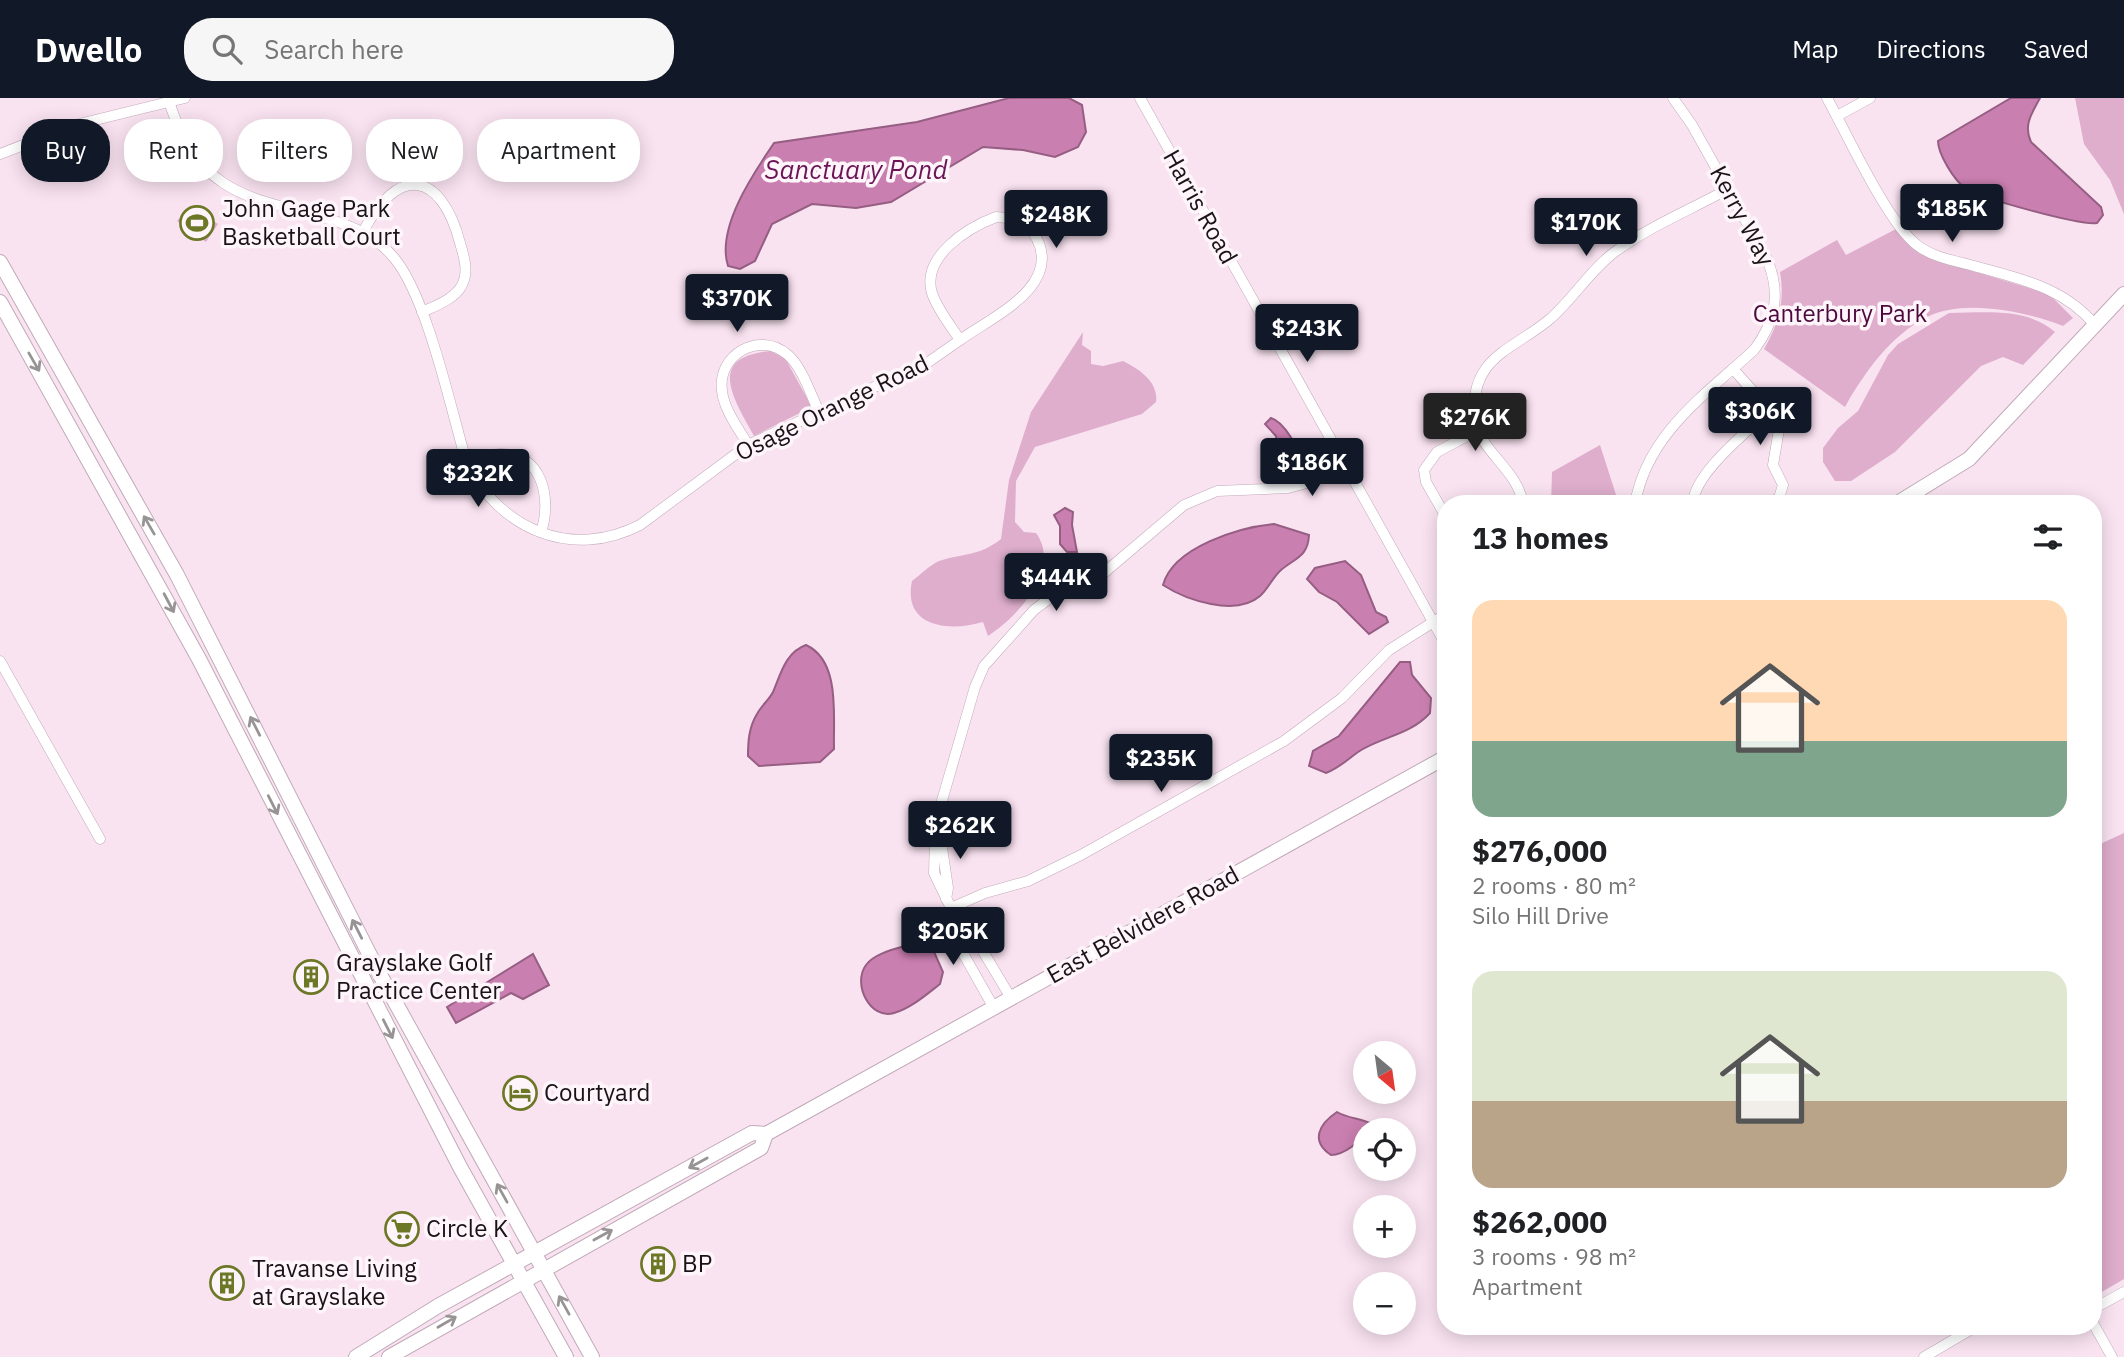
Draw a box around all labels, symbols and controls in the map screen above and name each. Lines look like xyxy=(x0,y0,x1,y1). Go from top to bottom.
search box xyxy=(184,18,674,81)
text: Dwello xyxy=(35,28,142,71)
icon: search xyxy=(208,30,246,68)
text: Search here xyxy=(264,32,404,66)
text: Map xyxy=(1792,33,1838,65)
text: Directions xyxy=(1876,33,1986,65)
text: Saved xyxy=(2024,33,2089,65)
chip: Buy xyxy=(21,119,110,182)
chip: Rent xyxy=(124,119,223,182)
chip: Filters xyxy=(237,119,352,182)
chip: New xyxy=(366,119,463,182)
chip: Apartment xyxy=(477,119,640,182)
street label: Harris Road xyxy=(1156,144,1245,269)
water label: Sanctuary Pond xyxy=(764,152,948,186)
street label: Kerry Way xyxy=(1703,160,1783,271)
pin: $185K xyxy=(1903,184,2001,244)
pin: $248K xyxy=(1007,190,1105,250)
place label: John Gage Park Basketball Court xyxy=(222,192,401,252)
text: $185K xyxy=(1916,192,1988,222)
text: $248K xyxy=(1020,198,1092,228)
pin: $170K xyxy=(1537,198,1635,258)
sports icon: John Gage Park Basketball Court xyxy=(178,204,216,242)
text: $170K xyxy=(1550,206,1622,236)
pin: $370K xyxy=(688,274,786,334)
text: $370K xyxy=(701,282,773,312)
park label: Canterbury Park xyxy=(1753,297,1928,329)
pin: $243K xyxy=(1258,304,1356,364)
text: $243K xyxy=(1271,312,1343,342)
street label: Osage Orange Road xyxy=(729,346,934,468)
one-way arrow xyxy=(27,351,41,371)
pin: $306K xyxy=(1711,388,1809,447)
pin: $276K xyxy=(1426,394,1524,453)
text: $306K xyxy=(1724,395,1796,425)
text: $276K xyxy=(1439,401,1511,431)
pin: $186K xyxy=(1263,438,1361,498)
text: $186K xyxy=(1276,446,1348,476)
pin: $232K xyxy=(429,450,527,509)
text: $232K xyxy=(442,457,514,487)
one-way arrow xyxy=(142,515,156,535)
text: 13 homes xyxy=(1472,518,1609,557)
icon: filters xyxy=(2029,518,2067,556)
pin: $444K xyxy=(1007,554,1105,613)
text: $444K xyxy=(1020,561,1092,591)
one-way arrow xyxy=(163,592,176,613)
icon: home xyxy=(1707,645,1833,771)
one-way arrow xyxy=(247,716,261,737)
pin: $235K xyxy=(1112,734,1210,794)
text: $235K xyxy=(1125,742,1197,772)
one-way arrow xyxy=(267,794,281,815)
pin: $262K xyxy=(911,802,1009,861)
text: $262K xyxy=(924,809,996,839)
text: $276,000 xyxy=(1472,831,1607,870)
street label: East Belvidere Road xyxy=(1041,858,1244,990)
text: 2 rooms · 80 m² xyxy=(1472,870,1636,900)
text: Silo Hill Drive xyxy=(1472,900,1609,930)
pin: $205K xyxy=(904,908,1002,967)
text: $205K xyxy=(917,915,989,945)
one-way arrow xyxy=(350,919,364,940)
place label: Grayslake Golf Practice Center xyxy=(336,946,501,1006)
building icon: Grayslake Golf Practice Center xyxy=(292,958,330,996)
icon: home xyxy=(1707,1016,1833,1142)
one-way arrow xyxy=(382,1018,396,1039)
north arrow xyxy=(1353,1041,1416,1104)
map controls xyxy=(1353,1041,1416,1335)
hotel icon: Courtyard xyxy=(501,1074,539,1112)
place label: Courtyard xyxy=(544,1076,650,1108)
button: locate xyxy=(1353,1118,1416,1181)
one-way arrow xyxy=(688,1156,708,1170)
one-way arrow xyxy=(495,1183,508,1204)
button: + xyxy=(1353,1195,1416,1258)
text: $262,000 xyxy=(1472,1202,1607,1241)
supermarket icon: Circle K xyxy=(383,1210,421,1248)
place label: Circle K xyxy=(426,1212,508,1244)
one-way arrow xyxy=(592,1228,613,1241)
text: 3 rooms · 98 m² xyxy=(1472,1241,1636,1271)
building icon: BP xyxy=(639,1245,677,1283)
place label: BP xyxy=(682,1247,712,1279)
place label: Travanse Living at Grayslake xyxy=(252,1252,417,1312)
building icon: Travanse Living at Grayslake xyxy=(208,1264,246,1302)
text: Apartment xyxy=(1472,1271,1583,1301)
button: − xyxy=(1353,1272,1416,1335)
one-way arrow xyxy=(557,1295,570,1316)
one-way arrow xyxy=(437,1315,457,1329)

